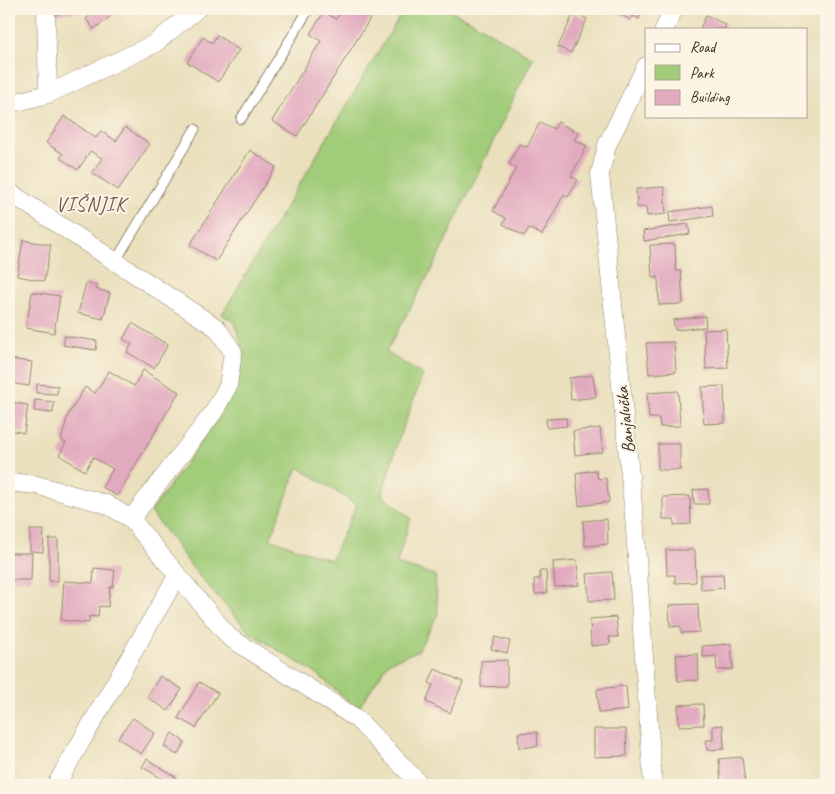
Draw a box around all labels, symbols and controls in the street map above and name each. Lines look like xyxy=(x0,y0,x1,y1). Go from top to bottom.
legend xyxy=(645,28,808,118)
text: Road xyxy=(690,38,717,57)
text: Park xyxy=(690,64,715,83)
text: Building xyxy=(690,88,730,107)
district label: VIŠNJIK xyxy=(56,192,129,217)
street label: Banjalučka xyxy=(610,385,639,454)

